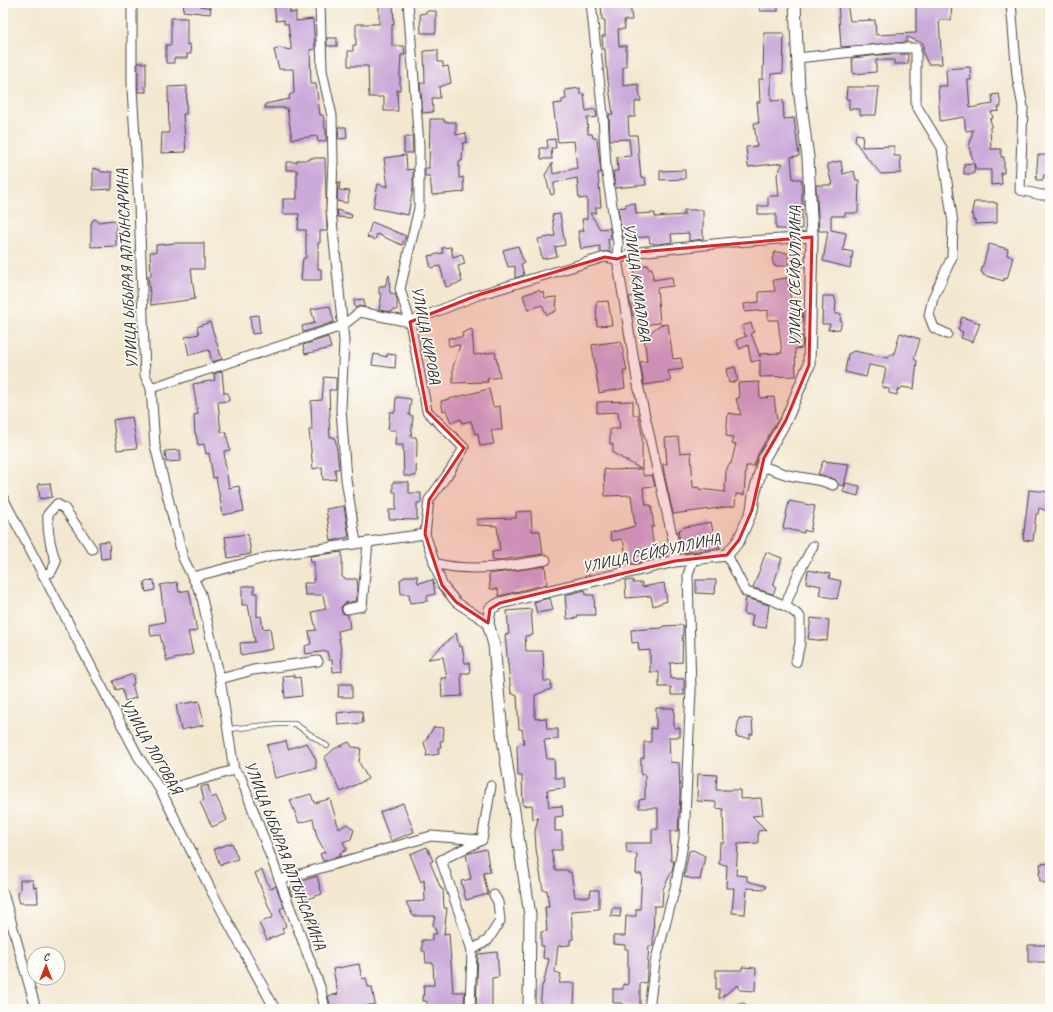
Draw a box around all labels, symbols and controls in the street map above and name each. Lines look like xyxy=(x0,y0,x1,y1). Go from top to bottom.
street label: УЛИЦА ЫБЫРАЯ АЛТЫНСАРИНА xyxy=(112,167,142,370)
street label: УЛИЦА СЕЙФУЛЛИНА xyxy=(785,205,805,346)
street label: УЛИЦА КАМАЛОВА xyxy=(619,222,655,343)
street label: УЛИЦА КИРОВА xyxy=(407,285,445,387)
street label: УЛИЦА СЕЙФУЛЛИНА xyxy=(580,528,723,577)
street label: УЛИЦА ЛОГОВАЯ xyxy=(116,695,188,800)
street label: УЛИЦА ЫБЫРАЯ АЛТЫНСАРИНА xyxy=(240,758,331,953)
north arrow xyxy=(26,946,66,986)
text: С xyxy=(43,949,50,963)

